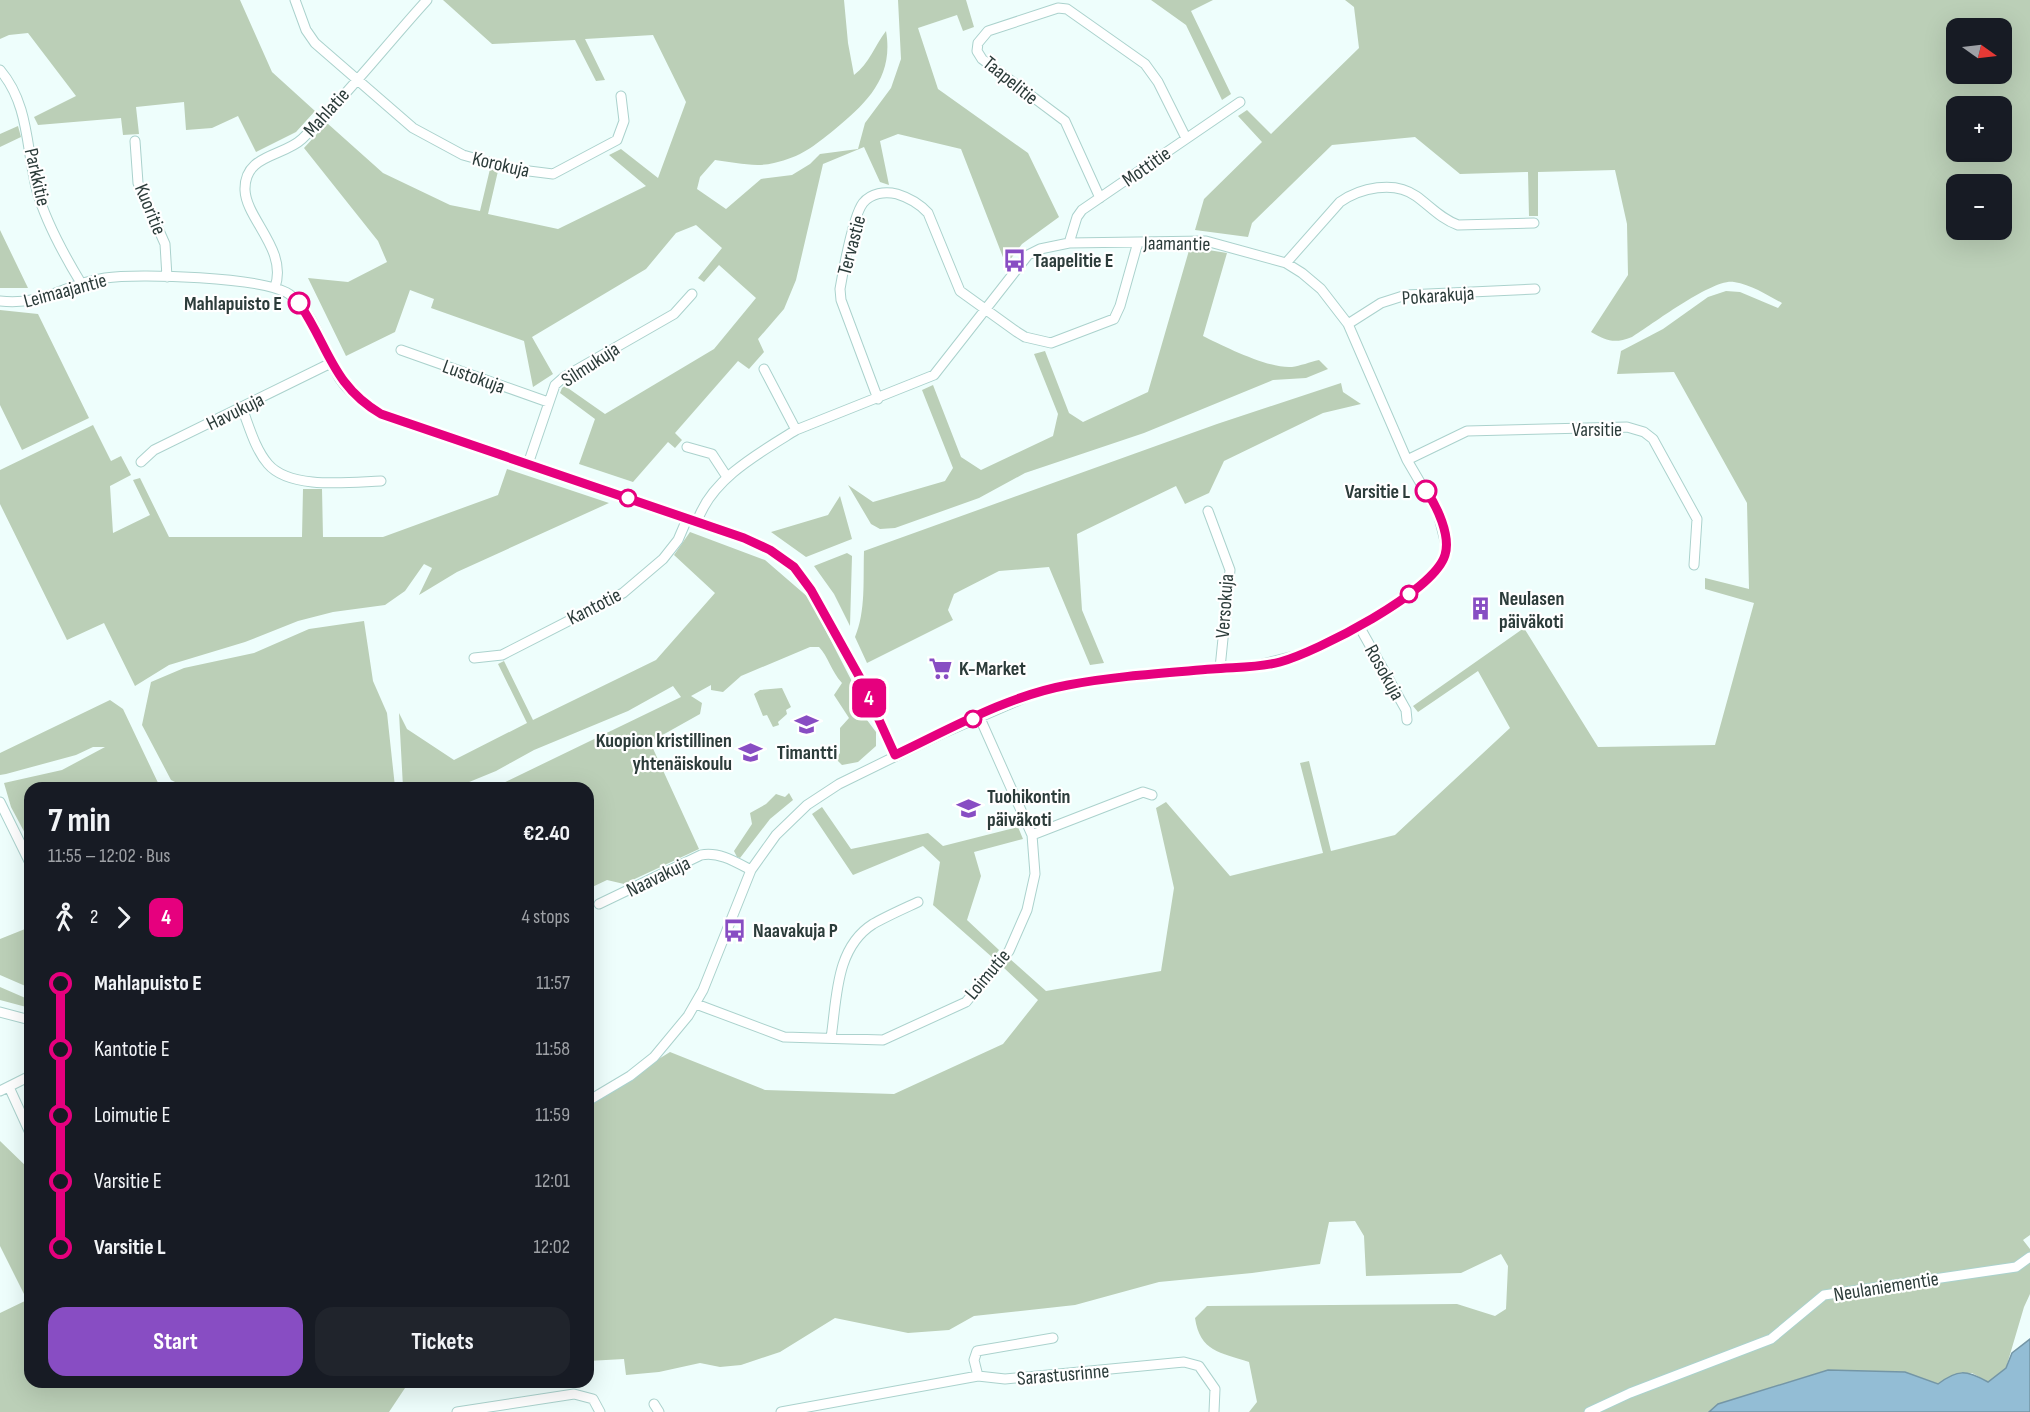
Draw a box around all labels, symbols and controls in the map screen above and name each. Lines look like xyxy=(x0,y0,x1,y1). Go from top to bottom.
north arrow xyxy=(1946,18,2012,84)
map controls xyxy=(1946,18,2012,240)
street label: Taapelitie xyxy=(978,51,1043,110)
street label: Mahlatie xyxy=(299,83,355,142)
button: + xyxy=(1946,96,2012,162)
street label: Mottitie xyxy=(1118,142,1176,192)
street label: Parkkitie xyxy=(19,146,55,208)
street label: Korokuja xyxy=(470,147,532,183)
button: − xyxy=(1946,174,2012,240)
street label: Kuoritie xyxy=(129,180,171,238)
street label: Tervastie xyxy=(832,213,871,278)
street label: Jaamantie xyxy=(1142,231,1210,257)
bus stop icon: Taapelitie E xyxy=(1002,247,1028,273)
place label: Taapelitie E xyxy=(1033,249,1113,273)
street label: Leimaajantie xyxy=(21,268,109,314)
street label: Pokarakuja xyxy=(1401,281,1475,310)
place label: Mahlapuisto E xyxy=(184,292,282,316)
marker: Mahlapuisto E xyxy=(288,292,310,314)
street label: Silmukuja xyxy=(557,337,624,392)
street label: Lustokuja xyxy=(439,355,508,399)
street label: Havukuja xyxy=(203,388,268,436)
street label: Varsitie xyxy=(1572,418,1622,442)
place label: Varsitie L xyxy=(1345,480,1410,504)
marker: Varsitie L xyxy=(1415,480,1437,502)
unlabelled marker xyxy=(619,489,637,507)
street label: Versokuja xyxy=(1211,573,1239,639)
street label: Kantotie xyxy=(563,583,625,631)
unlabelled marker xyxy=(1400,585,1418,603)
place label: Neulasen päiväkoti xyxy=(1499,587,1564,634)
building icon: Neulasen päiväkoti xyxy=(1468,596,1494,622)
street label: Rosokuja xyxy=(1359,640,1409,705)
supermarket icon: K-Market xyxy=(928,655,954,681)
place label: K-Market xyxy=(959,657,1026,681)
line badge: 4 xyxy=(850,678,888,718)
text: 4 xyxy=(864,686,874,711)
unlabelled marker xyxy=(964,710,982,728)
school or university icon: Timantti xyxy=(794,712,820,738)
place label: Kuopion kristillinen yhtenäiskoulu xyxy=(596,729,732,776)
school or university icon: Kuopion kristillinen yhtenäiskoulu xyxy=(737,739,763,765)
place label: Timantti xyxy=(777,741,837,765)
place label: Tuohikontin päiväkoti xyxy=(987,785,1070,832)
school or university icon: Tuohikontin päiväkoti xyxy=(956,795,982,821)
text: 7 min xyxy=(48,801,111,841)
text: €2.40 xyxy=(523,820,570,847)
text: 11:55 – 12:02 · Bus xyxy=(48,844,170,868)
street label: Naavakuja xyxy=(623,851,694,903)
icon: walk xyxy=(48,901,81,934)
icon: forward xyxy=(107,901,140,934)
text: 2 xyxy=(90,905,98,929)
text: 4 xyxy=(161,905,171,930)
text: 4 stops xyxy=(522,905,570,929)
bus stop icon: Naavakuja P xyxy=(722,917,748,943)
place label: Naavakuja P xyxy=(753,919,838,943)
street label: Loimutie xyxy=(960,945,1016,1005)
text: Mahlapuisto E xyxy=(94,970,202,997)
text: 11:57 xyxy=(536,971,570,995)
text: Kantotie E xyxy=(94,1036,170,1063)
text: 11:58 xyxy=(535,1037,570,1061)
text: Loimutie E xyxy=(94,1102,171,1129)
text: 11:59 xyxy=(535,1103,570,1127)
text: Varsitie E xyxy=(94,1168,162,1195)
text: 12:01 xyxy=(535,1169,570,1193)
text: Varsitie L xyxy=(94,1234,166,1261)
text: 12:02 xyxy=(534,1235,570,1259)
street label: Neulaniementie xyxy=(1832,1267,1940,1307)
button: Start xyxy=(48,1307,303,1376)
button: Tickets xyxy=(315,1307,570,1376)
street label: Sarastusrinne xyxy=(1016,1359,1110,1391)

